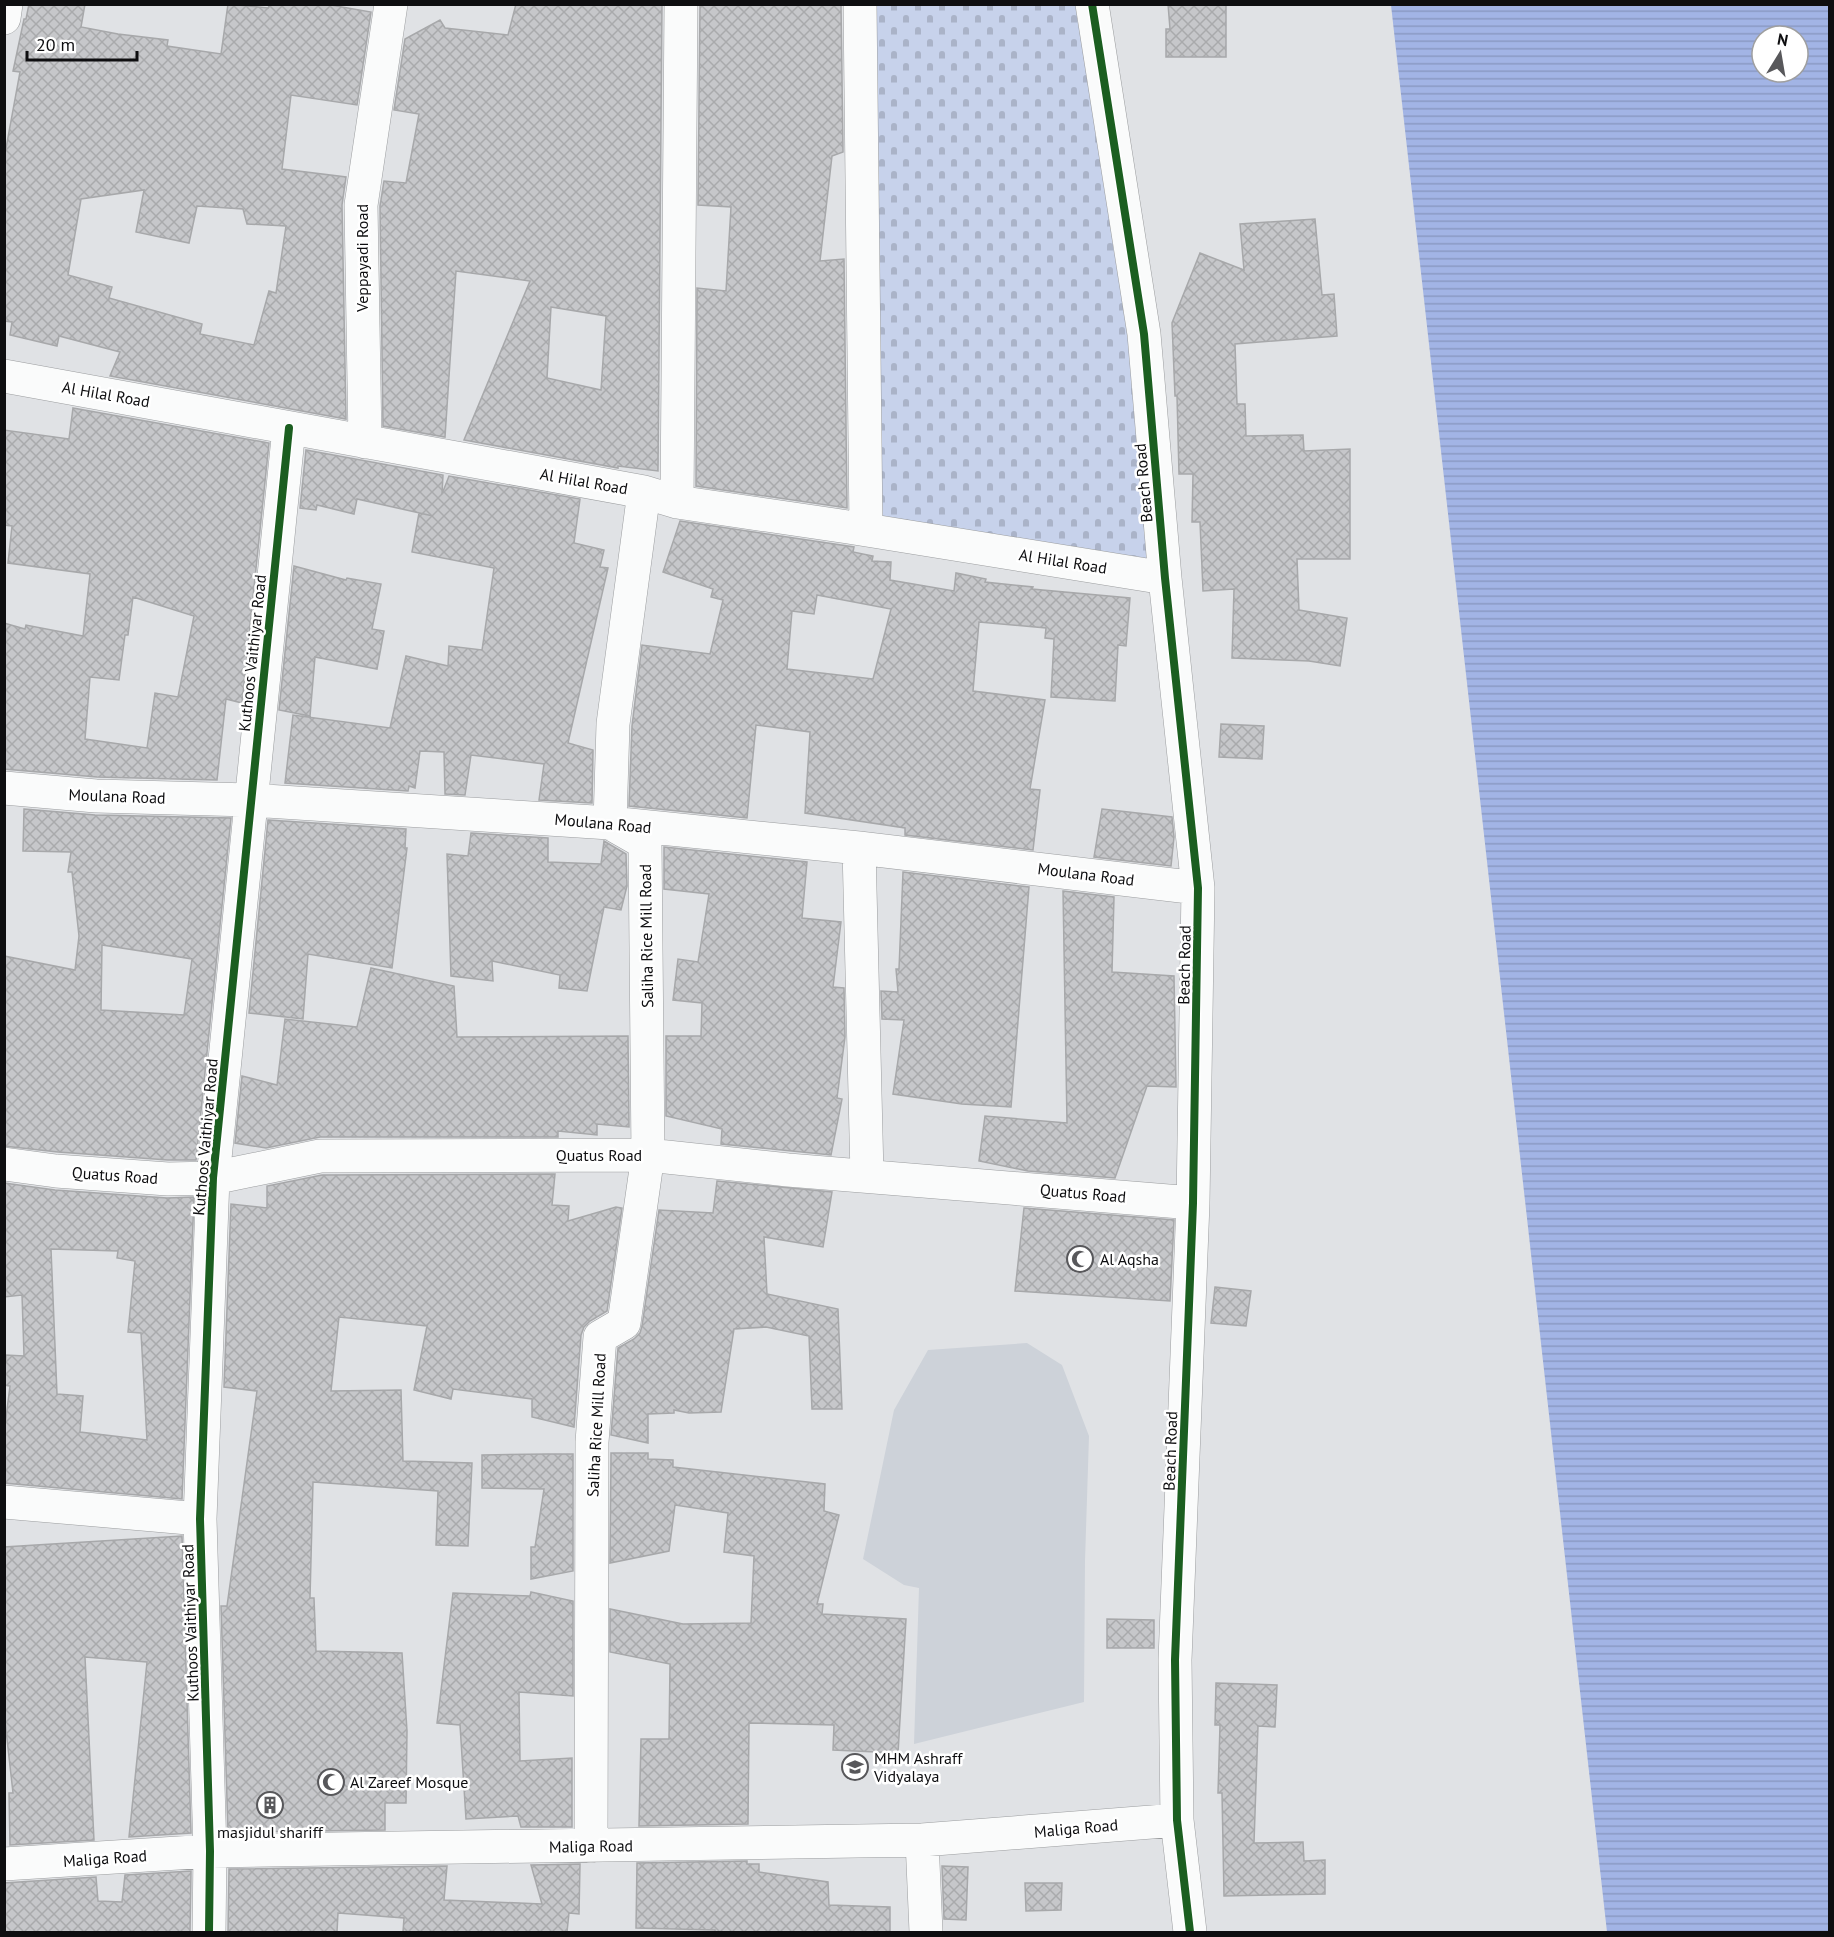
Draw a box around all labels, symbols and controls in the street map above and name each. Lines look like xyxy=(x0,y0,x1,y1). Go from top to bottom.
scale bar xyxy=(27,24,136,62)
north arrow xyxy=(1750,24,1810,84)
text: N xyxy=(1776,28,1790,50)
text: 20 m xyxy=(36,33,75,56)
street label: Veppayadi Road xyxy=(352,204,372,313)
street label: Al Hilal Road xyxy=(61,376,151,412)
street label: Beach Road xyxy=(1130,443,1156,523)
street label: Al Hilal Road xyxy=(539,463,629,499)
street label: Al Hilal Road xyxy=(1018,544,1108,578)
street label: Kuthoos Vaithiyar Road xyxy=(234,574,270,732)
street label: Moulana Road xyxy=(68,784,166,808)
street label: Moulana Road xyxy=(554,809,652,837)
street label: Moulana Road xyxy=(1036,858,1136,890)
street label: Saliha Rice Mill Road xyxy=(635,864,657,1008)
street label: Beach Road xyxy=(1173,925,1195,1005)
street label: Kuthoos Vaithiyar Road xyxy=(188,1058,222,1216)
street label: Quatus Road xyxy=(556,1145,642,1165)
street label: Quatus Road xyxy=(71,1162,159,1188)
street label: Quatus Road xyxy=(1039,1179,1127,1207)
mosque icon: Al Aqsha xyxy=(1065,1244,1095,1274)
place label: Al Aqsha xyxy=(1100,1249,1159,1269)
street label: Saliha Rice Mill Road xyxy=(582,1353,610,1497)
street label: Beach Road xyxy=(1159,1411,1181,1491)
street label: Kuthoos Vaithiyar Road xyxy=(177,1544,203,1702)
place label: MHM Ashraff Vidyalaya xyxy=(873,1748,963,1786)
school or university icon: MHM Ashraff Vidyalaya xyxy=(840,1752,870,1782)
mosque icon: Al Zareef Mosque xyxy=(316,1767,346,1797)
place label: Al Zareef Mosque xyxy=(350,1772,468,1792)
building icon: masjidul shariff xyxy=(255,1790,285,1820)
street label: Maliga Road xyxy=(1033,1814,1119,1842)
place label: masjidul shariff xyxy=(217,1822,324,1842)
street label: Maliga Road xyxy=(549,1835,633,1857)
street label: Maliga Road xyxy=(62,1845,148,1871)

